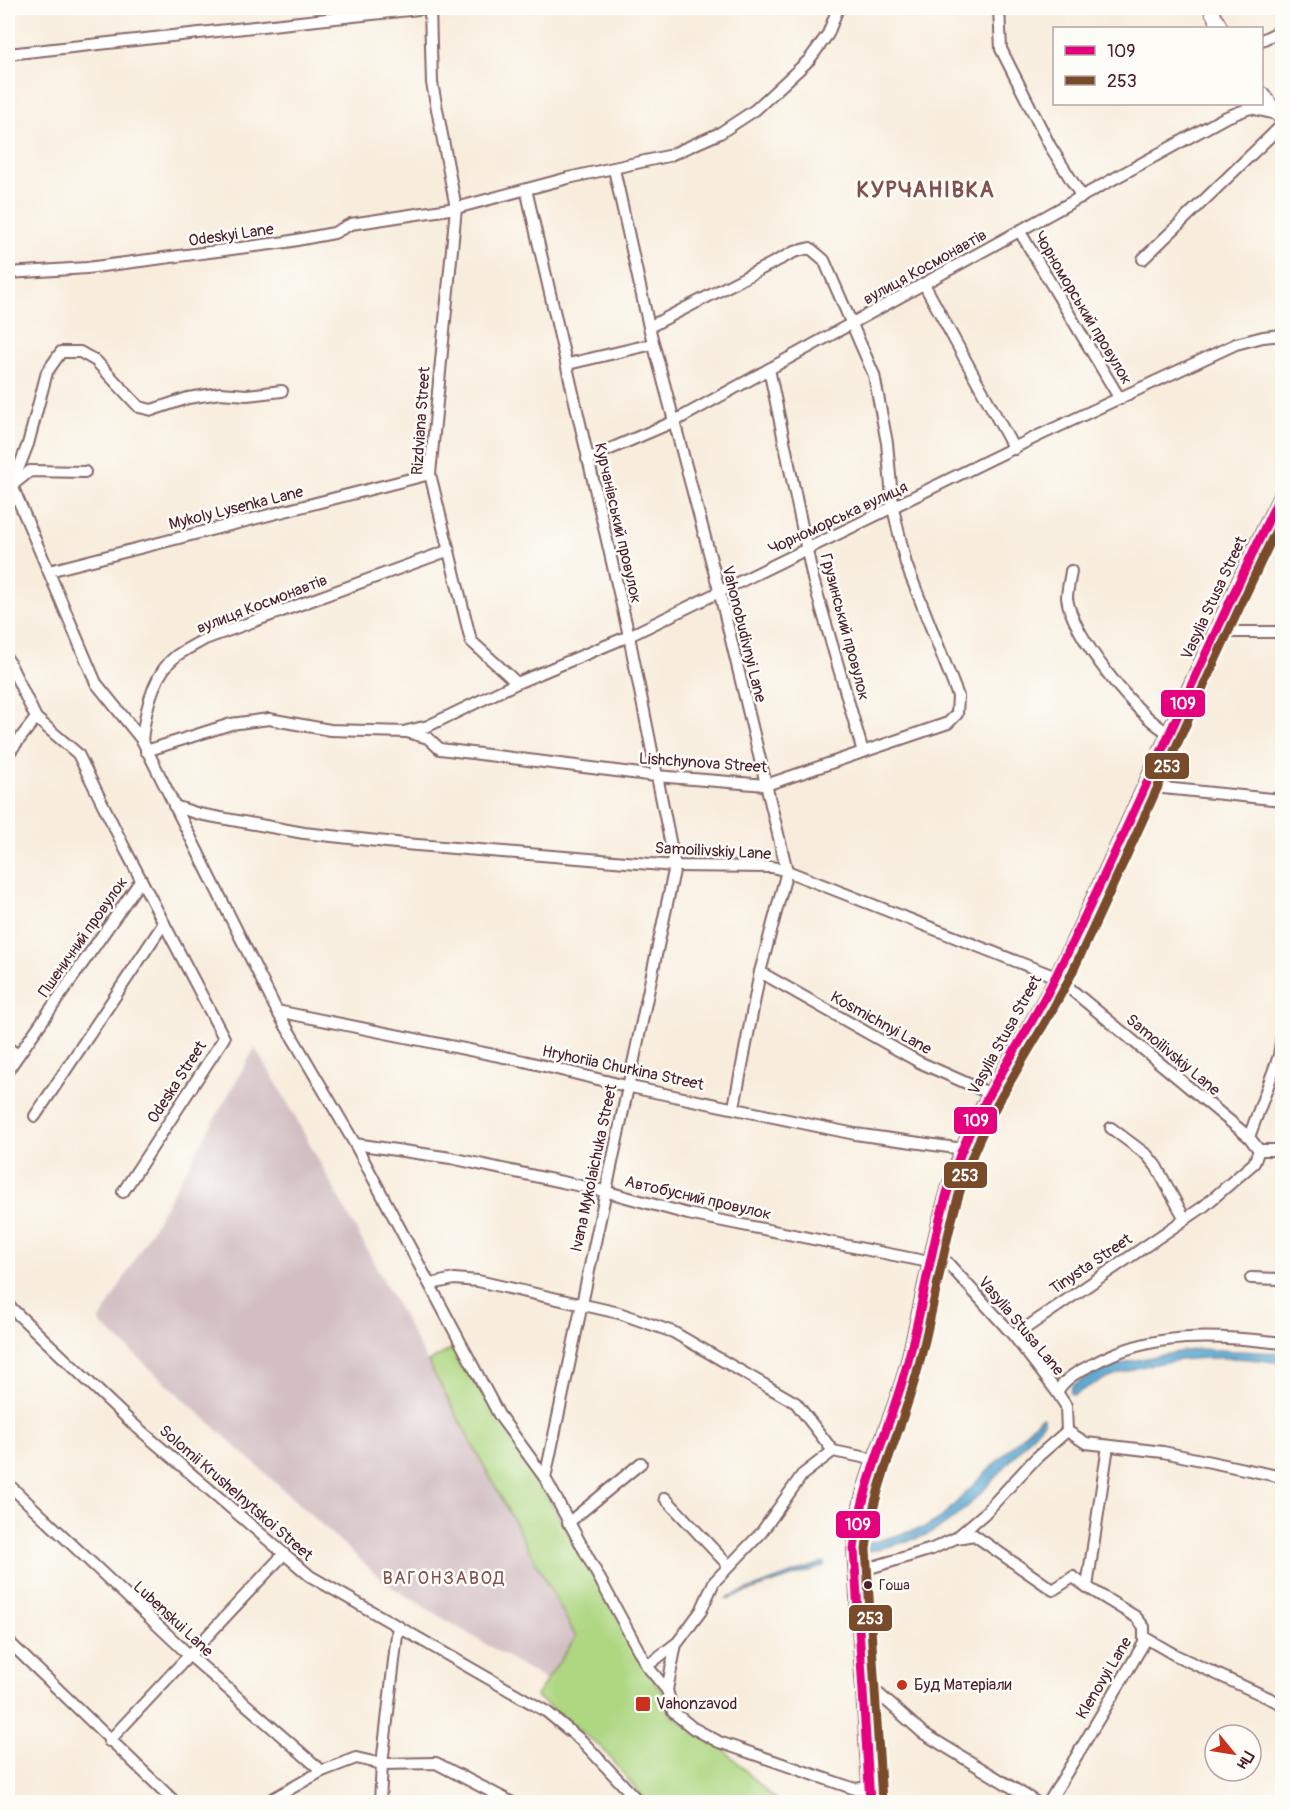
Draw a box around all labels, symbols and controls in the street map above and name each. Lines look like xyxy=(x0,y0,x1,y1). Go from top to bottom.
legend xyxy=(1053,27,1263,105)
text: 109 xyxy=(1107,40,1136,63)
text: 253 xyxy=(1107,70,1137,93)
district label: КУРЧАНІВКА xyxy=(857,176,995,204)
street label: Odeskyi Lane xyxy=(187,219,275,251)
street label: вулиця Космонавтів xyxy=(860,225,990,309)
street label: Чорноморський провулок xyxy=(1029,228,1137,388)
street label: Rizdviana Street xyxy=(407,366,435,476)
street label: Курчанівський провулок xyxy=(590,441,646,605)
street label: Чорноморська вулиця xyxy=(765,477,911,559)
street label: Mykoly Lysenka Lane xyxy=(167,482,305,534)
street label: Vasylia Stusa Street xyxy=(1177,533,1252,663)
street label: Грузинський провулок xyxy=(816,551,874,703)
street label: Vahonobudivnyi Lane xyxy=(717,564,771,704)
street label: вулиця Космонавтів xyxy=(194,570,330,638)
line badge: 109 xyxy=(1160,689,1206,718)
text: 109 xyxy=(1170,694,1196,714)
street label: Lishchynova Street xyxy=(638,749,768,777)
line badge: 253 xyxy=(1144,752,1190,780)
text: 253 xyxy=(1154,757,1180,777)
street label: Samoilivskiy Lane xyxy=(654,838,772,864)
street label: Пшеничний провулок xyxy=(34,873,132,1001)
street label: Vasylia Stusa Street xyxy=(964,971,1046,1098)
street label: Kosmichnyi Lane xyxy=(827,987,935,1059)
street label: Samoilivskiy Lane xyxy=(1122,1010,1224,1100)
street label: Odeska Street xyxy=(143,1037,211,1127)
street label: Hryhoriia Churkina Street xyxy=(540,1041,706,1095)
street label: Ivana Mykolaichuka Street xyxy=(566,1082,622,1254)
line badge: 109 xyxy=(953,1106,998,1135)
text: 109 xyxy=(963,1111,989,1131)
line badge: 253 xyxy=(943,1161,988,1189)
text: 253 xyxy=(952,1166,978,1186)
street label: Автобусний провулок xyxy=(623,1171,773,1225)
street label: Tinysta Street xyxy=(1046,1229,1136,1299)
street label: Vasylia Stusa Lane xyxy=(974,1272,1068,1380)
street label: Solomii Krushelnytskoi Street xyxy=(155,1421,317,1566)
line badge: 109 xyxy=(835,1510,881,1539)
text: 109 xyxy=(845,1515,871,1535)
district label: ВАГОНЗАВОД xyxy=(382,1567,506,1590)
street label: Lubenskui Lane xyxy=(129,1577,217,1661)
place label: Гоша xyxy=(879,1577,910,1594)
marker: Гоша xyxy=(862,1579,874,1591)
line badge: 253 xyxy=(848,1604,893,1632)
text: 253 xyxy=(857,1609,883,1629)
street label: Klenovyi Lane xyxy=(1072,1633,1136,1723)
place label: Буд Матерiали xyxy=(914,1675,1012,1695)
marker: Буд Матерiали xyxy=(895,1678,909,1692)
place label: Vahonzavod xyxy=(656,1694,737,1714)
marker: Vahonzavod xyxy=(634,1695,652,1713)
north arrow xyxy=(1203,1723,1263,1783)
text: Пн xyxy=(1232,1747,1258,1773)

